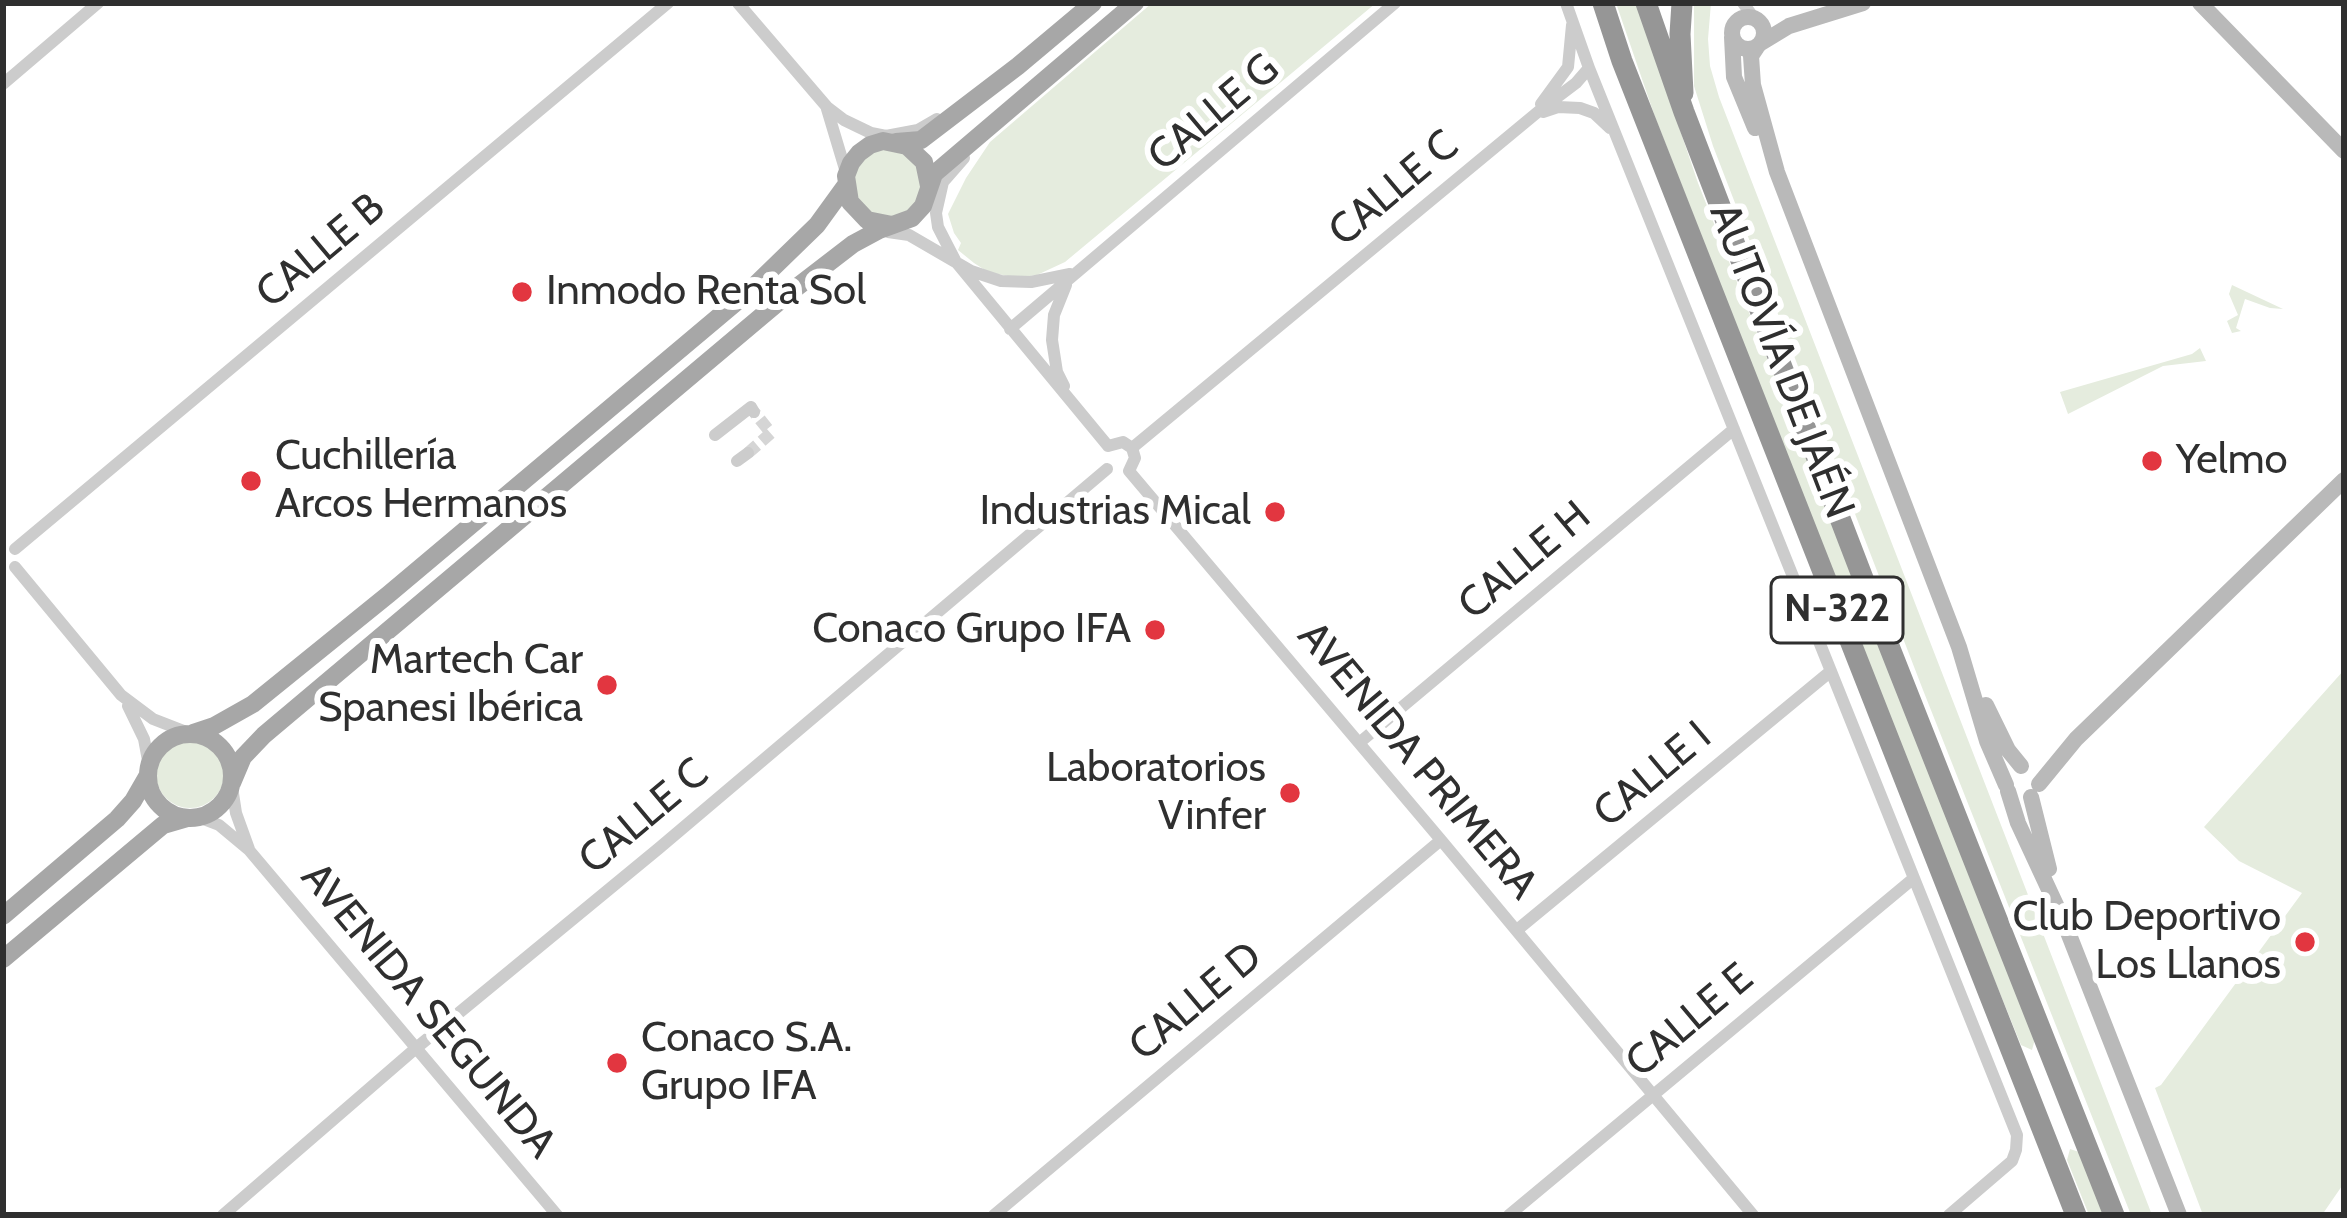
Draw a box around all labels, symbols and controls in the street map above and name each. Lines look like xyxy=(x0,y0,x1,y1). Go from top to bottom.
street label: CALLE G xyxy=(1139,44,1289,182)
street label: CALLE C xyxy=(1319,121,1469,257)
street label: CALLE B xyxy=(247,183,395,319)
street label: AUTOVÍA DE JAÉN xyxy=(1698,196,1864,526)
place label: Inmodo Renta Sol xyxy=(546,267,866,317)
marker: Inmodo Renta Sol xyxy=(509,279,535,305)
place label: Cuchillería Arcos Hermanos xyxy=(275,432,567,530)
place label: Yelmo xyxy=(2176,436,2288,486)
marker: Yelmo xyxy=(2139,448,2165,474)
marker: Cuchillería Arcos Hermanos xyxy=(238,468,264,494)
place label: Industrias Mical xyxy=(979,487,1251,537)
street label: CALLE H xyxy=(1449,491,1601,631)
marker: Industrias Mical xyxy=(1262,499,1288,525)
road number: N-322 xyxy=(1771,577,1903,643)
place label: Conaco Grupo IFA xyxy=(812,605,1131,655)
street label: AVENIDA PRIMERA xyxy=(1286,612,1548,910)
marker: Conaco Grupo IFA xyxy=(1142,617,1168,643)
place label: Martech Car Spanesi Ibérica xyxy=(318,636,583,734)
marker: Martech Car Spanesi Ibérica xyxy=(594,672,620,698)
street label: CALLE I xyxy=(1584,712,1722,838)
place label: Laboratorios Vinfer xyxy=(1046,744,1266,842)
street label: CALLE C xyxy=(569,749,719,885)
marker: Laboratorios Vinfer xyxy=(1277,780,1303,806)
street label: AVENIDA SEGUNDA xyxy=(290,853,566,1169)
place label: Club Deportivo Los Llanos xyxy=(2012,893,2281,992)
marker: Club Deportivo Los Llanos xyxy=(2292,929,2318,955)
street label: CALLE D xyxy=(1120,932,1272,1072)
street label: CALLE E xyxy=(1616,954,1764,1088)
place label: Conaco S.A. Grupo IFA xyxy=(641,1014,852,1112)
marker: Conaco S.A. Grupo IFA xyxy=(604,1050,630,1076)

